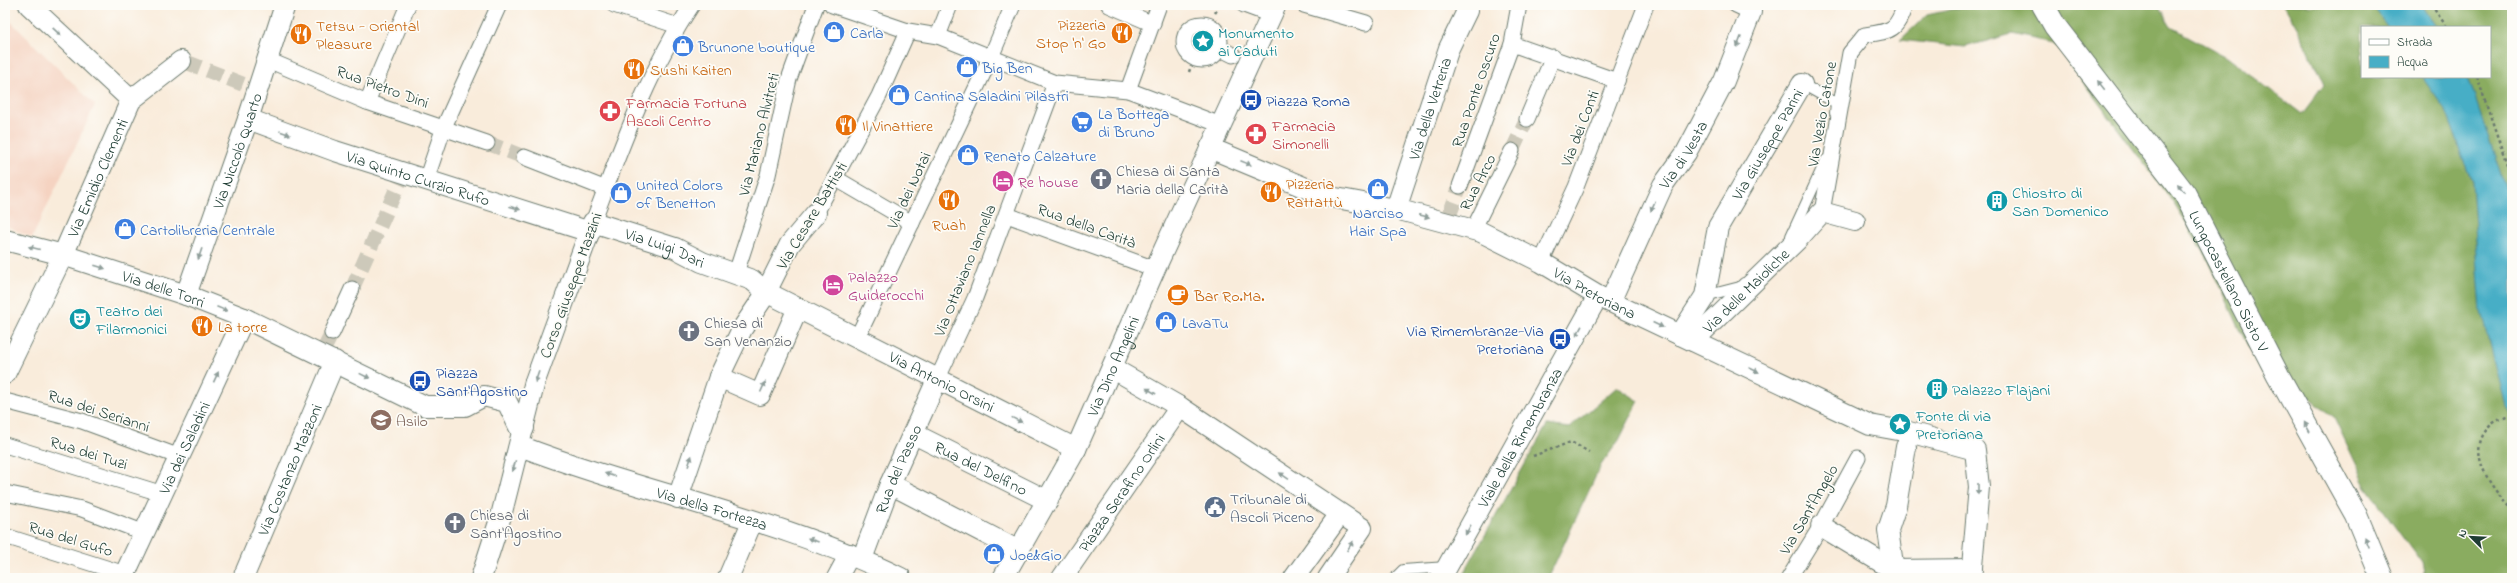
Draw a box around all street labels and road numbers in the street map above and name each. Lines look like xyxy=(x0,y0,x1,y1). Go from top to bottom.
street label: Rua Ponte Oscuro xyxy=(1446,30,1508,151)
street label: Via della Vetreria xyxy=(1403,54,1459,164)
street label: Via Vezio Catone xyxy=(1802,59,1844,170)
street label: Rua Pietro Dini xyxy=(333,60,432,116)
street label: Via Mariano Alvitreti xyxy=(733,70,787,200)
street label: Via Giuseppe Parini xyxy=(1726,85,1811,206)
street label: Via dei Conti xyxy=(1555,87,1606,171)
street label: Via Niccolò Quarto xyxy=(207,90,270,214)
street label: Via Emidio Clementi xyxy=(62,115,135,242)
street label: Via di Vesta xyxy=(1653,117,1715,195)
street label: Via Quinto Curzio Rufo xyxy=(342,145,492,213)
street label: Via dei Notai xyxy=(881,148,938,234)
street label: Rua Arco xyxy=(1454,150,1503,215)
street label: Via Cesare Battisti xyxy=(770,157,855,275)
street label: Rua della Carità xyxy=(1034,198,1139,256)
street label: Via Ottaviano Iannella xyxy=(928,201,1003,342)
street label: Lungocastellano Sisto V xyxy=(2181,207,2274,357)
street label: Corso Giuseppe Mazzini xyxy=(534,209,610,362)
street label: Via Luigi Dari xyxy=(621,223,707,276)
street label: Via delle Maioliche xyxy=(1697,243,1796,340)
street label: Via Pretoriana xyxy=(1547,261,1640,326)
street label: Via delle Torri xyxy=(118,265,208,315)
street label: Via Dino Angelini xyxy=(1081,313,1147,422)
street label: Via Antonio Orsini xyxy=(883,346,998,420)
street label: Viale della Rimembranza xyxy=(1472,364,1570,514)
street label: Rua dei Serianni xyxy=(44,384,153,440)
street label: Via dei Saladini xyxy=(153,398,218,500)
street label: Via Costanzo Mazzoni xyxy=(252,400,330,541)
street label: Rua del Passo xyxy=(870,421,929,518)
street label: Piazza Serafino Orlini xyxy=(1073,429,1172,558)
street label: Rua dei Tuzi xyxy=(46,431,131,477)
street label: Rua del Delfino xyxy=(929,436,1031,503)
street label: Via Sant'Angelo xyxy=(1774,460,1845,561)
street label: Via della Fortezza xyxy=(652,481,770,538)
street label: Rua del Gufo xyxy=(25,516,116,564)

